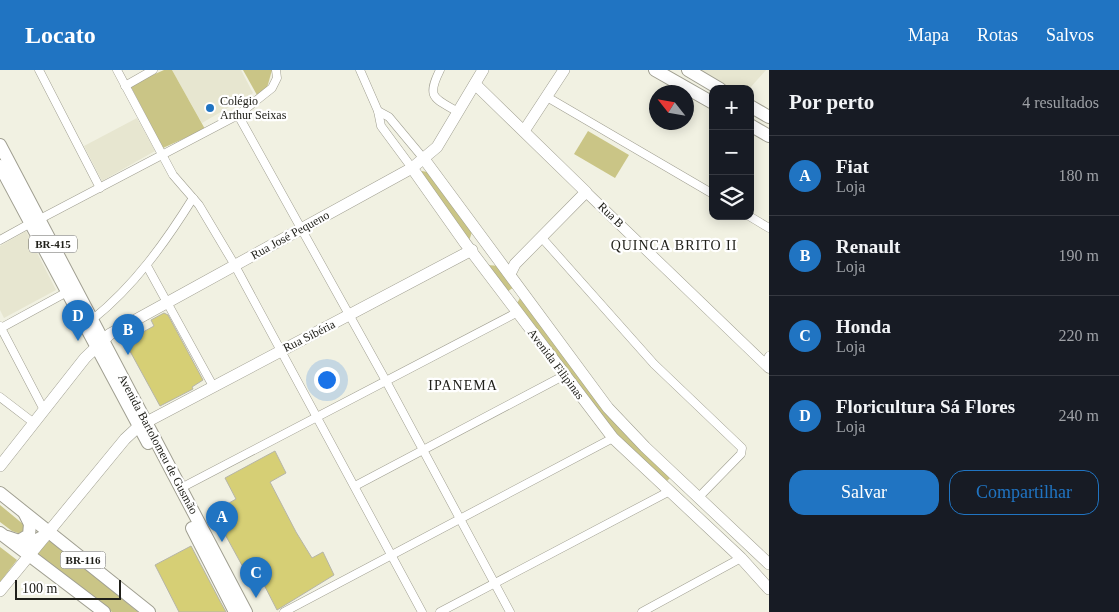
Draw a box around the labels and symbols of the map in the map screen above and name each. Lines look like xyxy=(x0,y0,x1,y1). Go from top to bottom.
north arrow xyxy=(649,85,694,130)
place label: Colégio Arthur Seixas xyxy=(220,94,287,122)
marker: Colégio Arthur Seixas xyxy=(204,102,216,114)
street label: Rua B xyxy=(595,199,627,231)
street label: Rua José Pequeno xyxy=(248,208,332,262)
road number: BR-415 xyxy=(29,235,77,252)
district label: QUINCA BRITO II xyxy=(611,238,737,253)
pin: D xyxy=(62,300,94,341)
pin: B xyxy=(112,314,144,355)
street label: Rua Sibéria xyxy=(281,317,338,355)
street label: Avenida Filipinas xyxy=(525,326,587,402)
your location xyxy=(314,367,340,393)
street label: Avenida Bartolomeu de Gusmão xyxy=(115,372,201,516)
district label: IPANEMA xyxy=(428,378,498,393)
pin: A xyxy=(206,501,238,542)
road number: BR-116 xyxy=(61,552,106,568)
pin: C xyxy=(240,557,272,598)
scale bar xyxy=(15,577,121,600)

